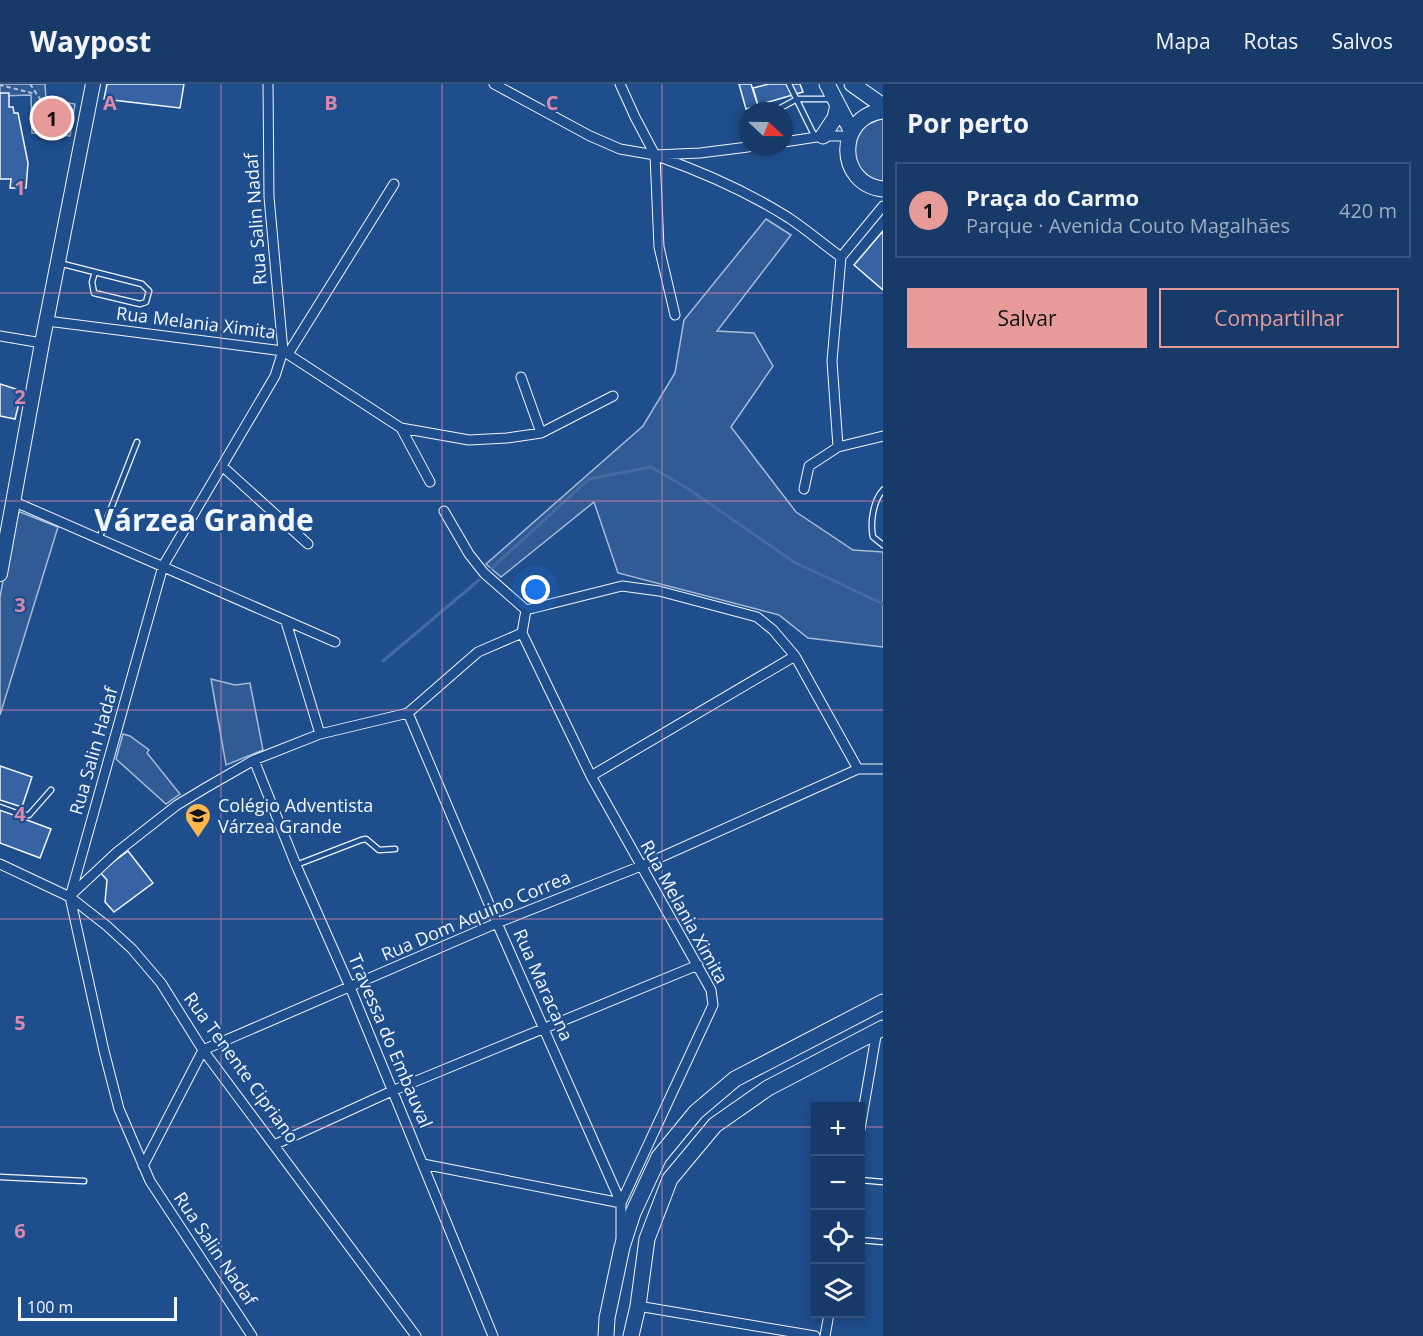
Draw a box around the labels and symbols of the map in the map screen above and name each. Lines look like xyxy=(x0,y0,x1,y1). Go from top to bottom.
text: A xyxy=(103,89,117,116)
text: B xyxy=(324,89,338,116)
text: C xyxy=(546,89,559,116)
pin: 1 xyxy=(32,96,72,141)
north arrow xyxy=(739,102,793,156)
street label: Rua Salin Nadaf xyxy=(238,151,272,286)
text: 1 xyxy=(14,174,26,201)
street label: Rua Melania Ximita xyxy=(115,300,277,344)
text: 2 xyxy=(14,383,26,410)
district label: Várzea Grande xyxy=(94,499,314,540)
your location xyxy=(521,575,550,604)
text: 3 xyxy=(14,591,26,618)
street label: Rua Salin Hadaf xyxy=(63,683,123,817)
place label: Colégio Adventista Várzea Grande xyxy=(218,793,373,838)
text: 4 xyxy=(14,800,26,827)
school or university icon: Colégio Adventista Várzea Grande xyxy=(183,801,213,839)
street label: Rua Melania Ximita xyxy=(635,836,734,988)
street label: Rua Dom Aquino Correa xyxy=(377,864,574,966)
street label: Rua Maracana xyxy=(509,925,579,1044)
street label: Travessa do Embauval xyxy=(343,950,438,1131)
street label: Rua Tenente Cipriano xyxy=(179,987,305,1148)
text: 5 xyxy=(14,1009,26,1036)
street label: Rua Salin Nadaf xyxy=(169,1187,263,1311)
text: 6 xyxy=(14,1217,26,1244)
scale bar xyxy=(18,1294,177,1322)

